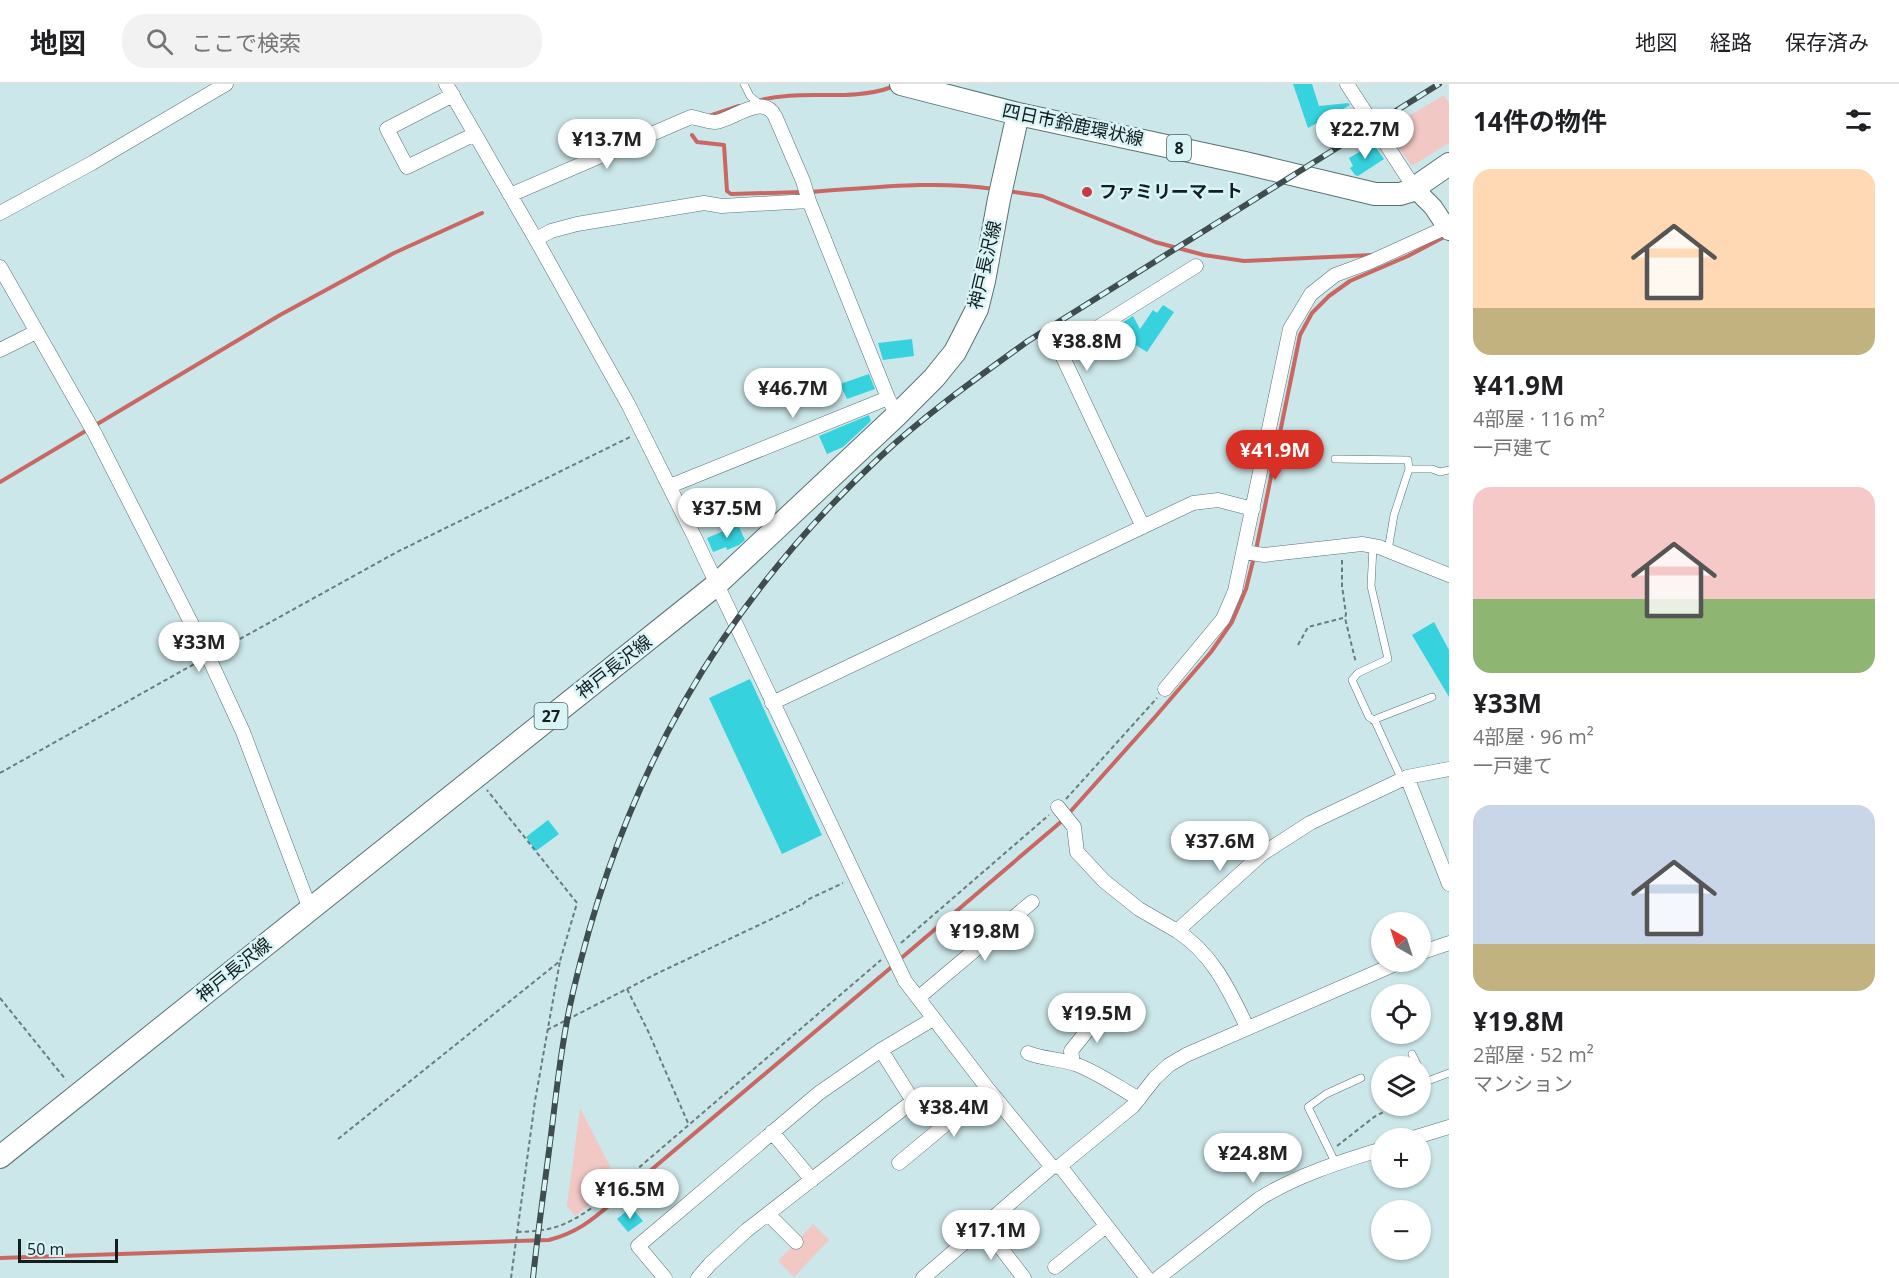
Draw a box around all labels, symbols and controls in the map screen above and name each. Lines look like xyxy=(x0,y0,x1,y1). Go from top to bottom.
search box xyxy=(122,14,542,68)
text: 地図 xyxy=(30,23,86,61)
icon: search xyxy=(143,25,176,58)
text: ここで検索 xyxy=(191,27,301,57)
text: 地図 xyxy=(1635,28,1677,56)
text: 経路 xyxy=(1710,28,1752,56)
text: 保存済み xyxy=(1785,28,1869,56)
street label: 四日市鈴鹿環状線 xyxy=(1000,97,1146,151)
text: 14件の物件 xyxy=(1473,103,1607,139)
icon: filters xyxy=(1842,104,1875,137)
pin: ¥22.7M xyxy=(1316,109,1414,160)
text: ¥22.7M xyxy=(1330,115,1400,142)
pin: ¥13.7M xyxy=(558,119,656,170)
text: ¥13.7M xyxy=(572,125,642,152)
road number: 8 xyxy=(1167,135,1191,161)
place label: ファミリーマート xyxy=(1099,179,1243,203)
marker: ファミリーマート xyxy=(1080,185,1094,199)
icon: home xyxy=(1620,208,1728,316)
street label: 神戸長沢線 xyxy=(962,218,1006,311)
pin: ¥38.8M xyxy=(1038,321,1136,372)
text: ¥38.8M xyxy=(1052,327,1122,354)
text: ¥41.9M xyxy=(1473,367,1564,403)
pin: ¥46.7M xyxy=(744,368,842,419)
text: ¥46.7M xyxy=(758,374,828,401)
text: 4部屋 · 116 m² xyxy=(1473,405,1605,432)
pin: ¥41.9M xyxy=(1226,430,1324,481)
text: 一戸建て xyxy=(1473,434,1553,461)
text: ¥41.9M xyxy=(1240,436,1310,463)
pin: ¥37.5M xyxy=(678,488,776,539)
text: ¥37.5M xyxy=(692,494,762,521)
icon: home xyxy=(1620,526,1728,634)
pin: ¥33M xyxy=(163,622,235,673)
text: ¥33M xyxy=(172,628,226,655)
street label: 神戸長沢線 xyxy=(571,629,656,703)
text: ¥33M xyxy=(1473,685,1542,721)
road number: 27 xyxy=(534,703,568,729)
text: 4部屋 · 96 m² xyxy=(1473,723,1594,750)
text: 一戸建て xyxy=(1473,752,1553,779)
pin: ¥37.6M xyxy=(1171,821,1269,872)
text: ¥37.6M xyxy=(1185,827,1255,854)
icon: home xyxy=(1620,844,1728,952)
pin: ¥19.8M xyxy=(936,911,1034,962)
north arrow xyxy=(1371,912,1431,972)
map controls xyxy=(1371,912,1431,1260)
text: ¥19.8M xyxy=(950,917,1020,944)
street label: 神戸長沢線 xyxy=(191,932,276,1007)
button: locate xyxy=(1371,984,1431,1044)
pin: ¥19.5M xyxy=(1048,993,1146,1044)
text: ¥19.5M xyxy=(1062,999,1132,1026)
text: ¥19.8M xyxy=(1473,1003,1564,1039)
text: 2部屋 · 52 m² xyxy=(1473,1041,1594,1068)
button: layers xyxy=(1371,1056,1431,1116)
text: マンション xyxy=(1473,1070,1573,1097)
pin: ¥38.4M xyxy=(905,1087,1003,1138)
text: ¥38.4M xyxy=(919,1093,989,1120)
button: + xyxy=(1371,1128,1431,1188)
pin: ¥24.8M xyxy=(1204,1133,1302,1184)
text: ¥24.8M xyxy=(1218,1139,1288,1166)
pin: ¥16.5M xyxy=(581,1169,679,1220)
text: ¥16.5M xyxy=(595,1175,665,1202)
button: − xyxy=(1371,1200,1431,1260)
pin: ¥17.1M xyxy=(942,1210,1040,1261)
text: ¥17.1M xyxy=(956,1216,1026,1243)
scale bar xyxy=(18,1236,118,1264)
text: 50 m xyxy=(27,1238,64,1260)

